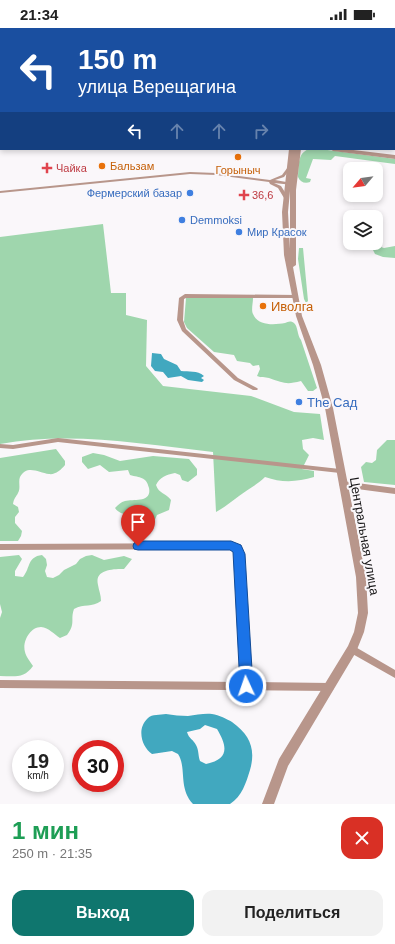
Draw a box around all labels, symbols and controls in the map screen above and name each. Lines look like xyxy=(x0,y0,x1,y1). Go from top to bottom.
text: 21:34 xyxy=(20,6,58,23)
icon: left xyxy=(12,44,64,96)
text: 150 m xyxy=(78,44,157,75)
text: улица Верещагина xyxy=(78,77,236,97)
icon: left xyxy=(124,120,146,142)
icon: ahead xyxy=(166,120,188,142)
icon: ahead xyxy=(208,120,230,142)
icon: right xyxy=(250,120,272,142)
marker: Горыныч xyxy=(233,152,243,162)
place label: Бальзам xyxy=(110,160,154,172)
marker: Бальзам xyxy=(97,161,107,171)
marker: Чайка xyxy=(41,162,53,174)
place label: Чайка xyxy=(56,162,88,174)
north arrow xyxy=(343,162,383,202)
map controls xyxy=(343,162,383,250)
place label: Горыныч xyxy=(215,164,261,176)
place label: Фермерский базар xyxy=(87,187,182,199)
marker: Фермерский базар xyxy=(185,188,195,198)
place label: 36,6 xyxy=(252,189,273,201)
marker: 36,6 xyxy=(239,190,249,200)
button: layers xyxy=(343,210,383,250)
place label: Demmoksi xyxy=(190,214,242,226)
marker: Demmoksi xyxy=(177,215,187,225)
place label: Мир Красок xyxy=(247,226,307,238)
marker: Мир Красок xyxy=(234,227,244,237)
place label: Иволга xyxy=(271,299,314,314)
marker: Иволга xyxy=(258,301,268,311)
place label: The Сад xyxy=(307,395,358,410)
marker: The Сад xyxy=(294,397,304,407)
street label: Центральная улица xyxy=(347,476,382,597)
pin xyxy=(121,505,155,546)
icon: arrive xyxy=(127,511,149,533)
position arrow xyxy=(225,665,267,707)
speed limit sign: 30 xyxy=(72,740,124,792)
text: 19 xyxy=(27,750,49,772)
text: km/h xyxy=(27,770,49,781)
text: 1 мин xyxy=(12,817,79,844)
button: close xyxy=(341,817,383,859)
text: 250 m · 21:35 xyxy=(12,846,92,861)
button: Выход xyxy=(12,890,194,936)
button: Поделиться xyxy=(202,890,383,936)

